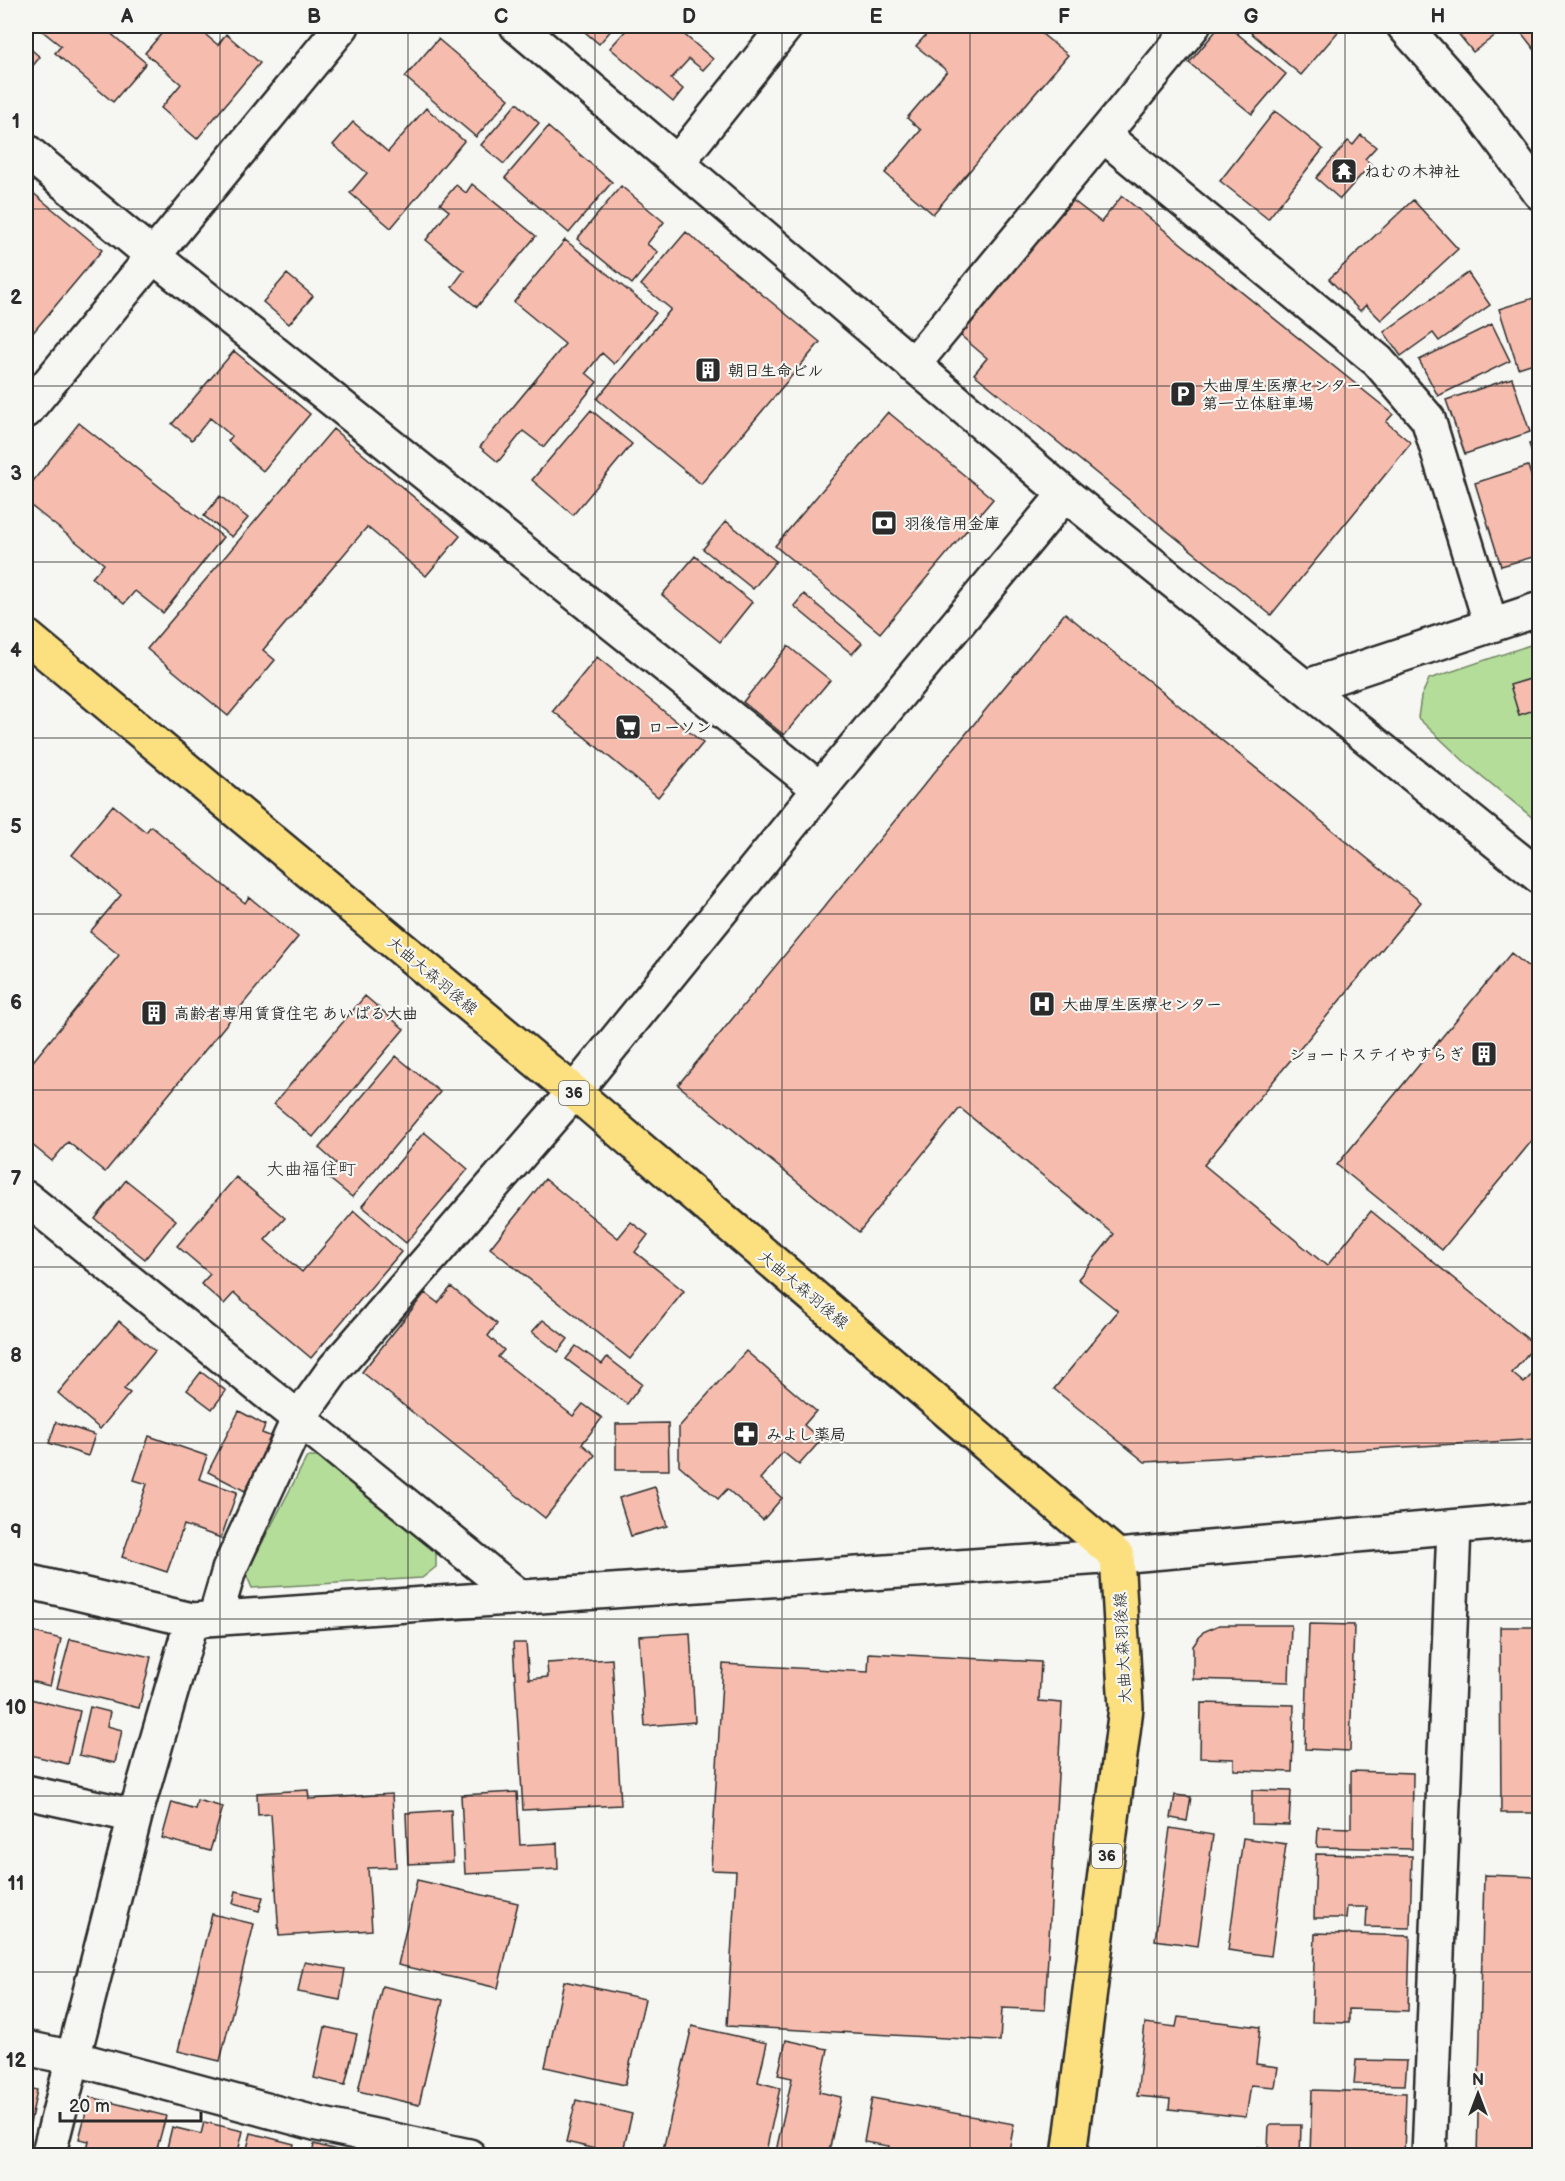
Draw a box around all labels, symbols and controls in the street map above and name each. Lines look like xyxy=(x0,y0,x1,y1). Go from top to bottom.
text: A xyxy=(120,5,134,29)
text: B xyxy=(307,5,321,29)
text: C xyxy=(494,5,508,29)
text: D xyxy=(682,5,696,29)
text: E xyxy=(870,5,883,29)
text: F xyxy=(1058,5,1070,29)
text: G xyxy=(1244,5,1259,29)
text: H xyxy=(1431,5,1445,29)
text: 1 xyxy=(12,110,20,134)
temple icon: ねむの木神社 xyxy=(1329,156,1359,186)
place label: ねむの木神社 xyxy=(1364,163,1460,182)
text: 2 xyxy=(10,286,22,310)
building icon: 朝日生命ビル xyxy=(693,355,723,385)
place label: 朝日生命ビル xyxy=(728,362,824,381)
place label: 大曲厚生医療センター 第一立体駐車場 xyxy=(1202,377,1362,414)
parking icon: 大曲厚生医療センター 第一立体駐車場 xyxy=(1168,379,1198,409)
text: 3 xyxy=(10,462,22,486)
bank icon: 羽後信用金庫 xyxy=(869,508,899,538)
place label: 羽後信用金庫 xyxy=(904,515,1000,534)
text: 4 xyxy=(10,639,22,663)
supermarket icon: ローソン xyxy=(613,712,643,742)
place label: ローソン xyxy=(648,719,712,738)
text: 5 xyxy=(10,815,22,839)
street label: 大曲大森羽後線 xyxy=(383,933,481,1019)
hospital icon: 大曲厚生医療センター xyxy=(1027,989,1057,1019)
text: 6 xyxy=(10,991,22,1015)
place label: 大曲厚生医療センター xyxy=(1062,996,1222,1015)
building icon: 高齢者専用賃貸住宅 あいぱる大曲 xyxy=(139,998,169,1028)
place label: 高齢者専用賃貸住宅 あいぱる大曲 xyxy=(174,1005,418,1024)
building icon: ショートステイやすらぎ xyxy=(1469,1039,1499,1069)
place label: ショートステイやすらぎ xyxy=(1289,1046,1464,1065)
road number: 36 xyxy=(559,1081,589,1105)
district label: 大曲福住町 xyxy=(266,1159,356,1180)
text: 7 xyxy=(10,1167,22,1191)
street label: 大曲大森羽後線 xyxy=(754,1247,852,1333)
text: 8 xyxy=(10,1344,22,1368)
pharmacy icon: みよし薬局 xyxy=(731,1419,761,1449)
place label: みよし薬局 xyxy=(766,1426,846,1445)
text: 9 xyxy=(10,1520,22,1544)
street label: 大曲大森羽後線 xyxy=(1111,1591,1136,1704)
text: 10 xyxy=(6,1696,26,1720)
road number: 36 xyxy=(1092,1844,1122,1868)
text: 11 xyxy=(8,1872,24,1896)
text: 12 xyxy=(6,2049,26,2073)
north arrow xyxy=(1448,2064,1508,2124)
text: N xyxy=(1472,2071,1484,2090)
scale bar xyxy=(60,2085,201,2123)
text: 20 m xyxy=(69,2096,110,2117)

